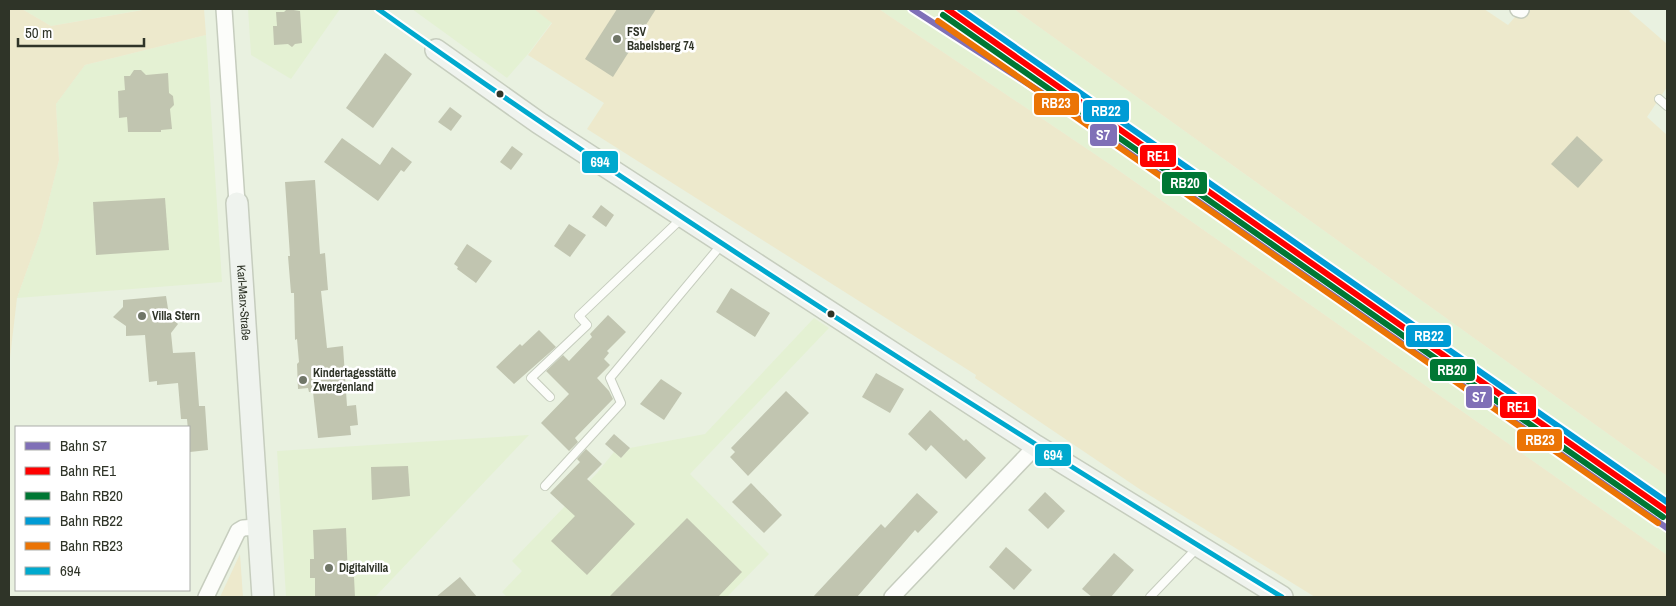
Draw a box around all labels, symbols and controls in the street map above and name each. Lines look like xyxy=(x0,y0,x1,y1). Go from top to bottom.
scale bar xyxy=(18,15,144,47)
text: 50 m xyxy=(25,22,52,43)
place label: FSV Babelsberg 74 xyxy=(627,24,695,54)
marker: FSV Babelsberg 74 xyxy=(611,33,623,45)
unlabelled marker xyxy=(495,89,505,99)
line badge: RB23 xyxy=(1033,92,1080,116)
text: RB23 xyxy=(1041,94,1071,112)
line badge: RB22 xyxy=(1082,99,1130,123)
text: RB22 xyxy=(1091,102,1121,120)
line badge: S7 xyxy=(1089,123,1118,147)
text: S7 xyxy=(1096,126,1111,144)
line badge: RE1 xyxy=(1139,144,1177,168)
text: RE1 xyxy=(1147,147,1170,165)
line badge: 694 xyxy=(581,150,619,174)
text: 694 xyxy=(590,153,610,171)
line badge: RB20 xyxy=(1161,171,1208,195)
text: RB20 xyxy=(1170,174,1200,192)
street label: Karl-Marx-Straße xyxy=(233,265,254,341)
place label: Villa Stern xyxy=(152,308,200,324)
unlabelled marker xyxy=(826,309,836,319)
marker: Villa Stern xyxy=(136,310,148,322)
line badge: RB22 xyxy=(1405,324,1452,348)
text: RB22 xyxy=(1414,327,1444,345)
line badge: RB20 xyxy=(1429,358,1476,382)
text: RB20 xyxy=(1437,361,1467,379)
place label: Kindertagesstätte Zwergenland xyxy=(313,365,397,395)
marker: Kindertagesstätte Zwergenland xyxy=(297,374,309,386)
line badge: S7 xyxy=(1465,385,1493,409)
text: S7 xyxy=(1472,388,1487,406)
line badge: RE1 xyxy=(1499,395,1537,419)
text: RE1 xyxy=(1507,398,1530,416)
legend xyxy=(15,426,190,591)
line badge: RB23 xyxy=(1516,428,1563,452)
text: RB23 xyxy=(1525,431,1555,449)
text: Bahn S7 xyxy=(60,435,107,456)
line badge: 694 xyxy=(1034,443,1072,467)
text: 694 xyxy=(1043,446,1063,464)
text: Bahn RE1 xyxy=(60,460,116,481)
text: Bahn RB20 xyxy=(60,485,123,506)
text: Bahn RB22 xyxy=(60,510,123,531)
text: Bahn RB23 xyxy=(60,535,123,556)
text: 694 xyxy=(60,560,81,581)
place label: Digitalvilla xyxy=(339,560,389,576)
marker: Digitalvilla xyxy=(323,562,335,574)

